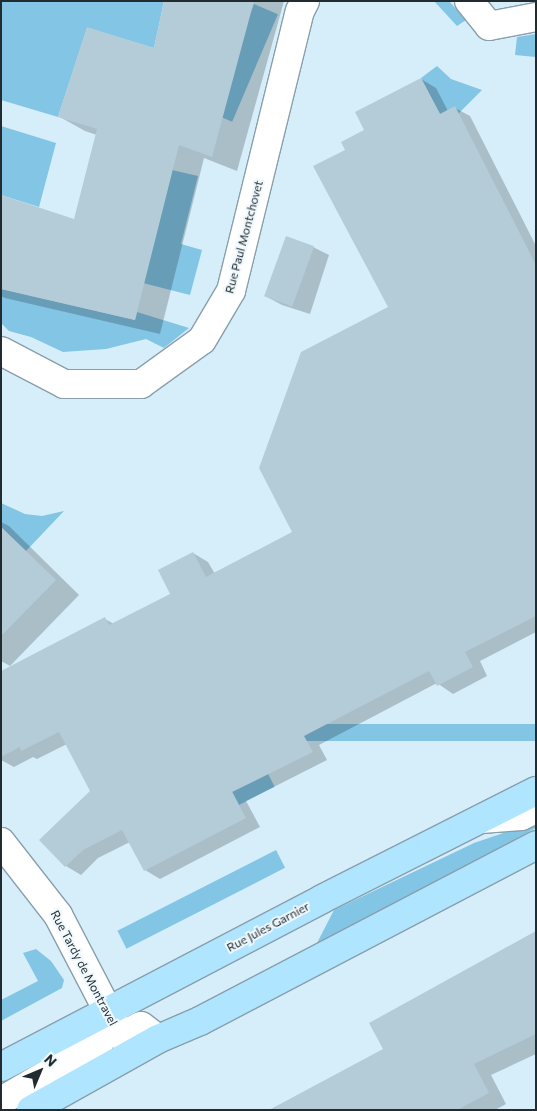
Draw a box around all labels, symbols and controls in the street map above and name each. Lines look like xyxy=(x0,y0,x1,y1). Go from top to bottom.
street label: Rue Paul Montchovet xyxy=(222,179,266,295)
street label: Rue Jules Garnier xyxy=(224,899,312,955)
street label: Rue Tardy de Montravel xyxy=(48,908,120,1028)
north arrow xyxy=(15,1046,65,1096)
text: N xyxy=(41,1050,61,1070)

